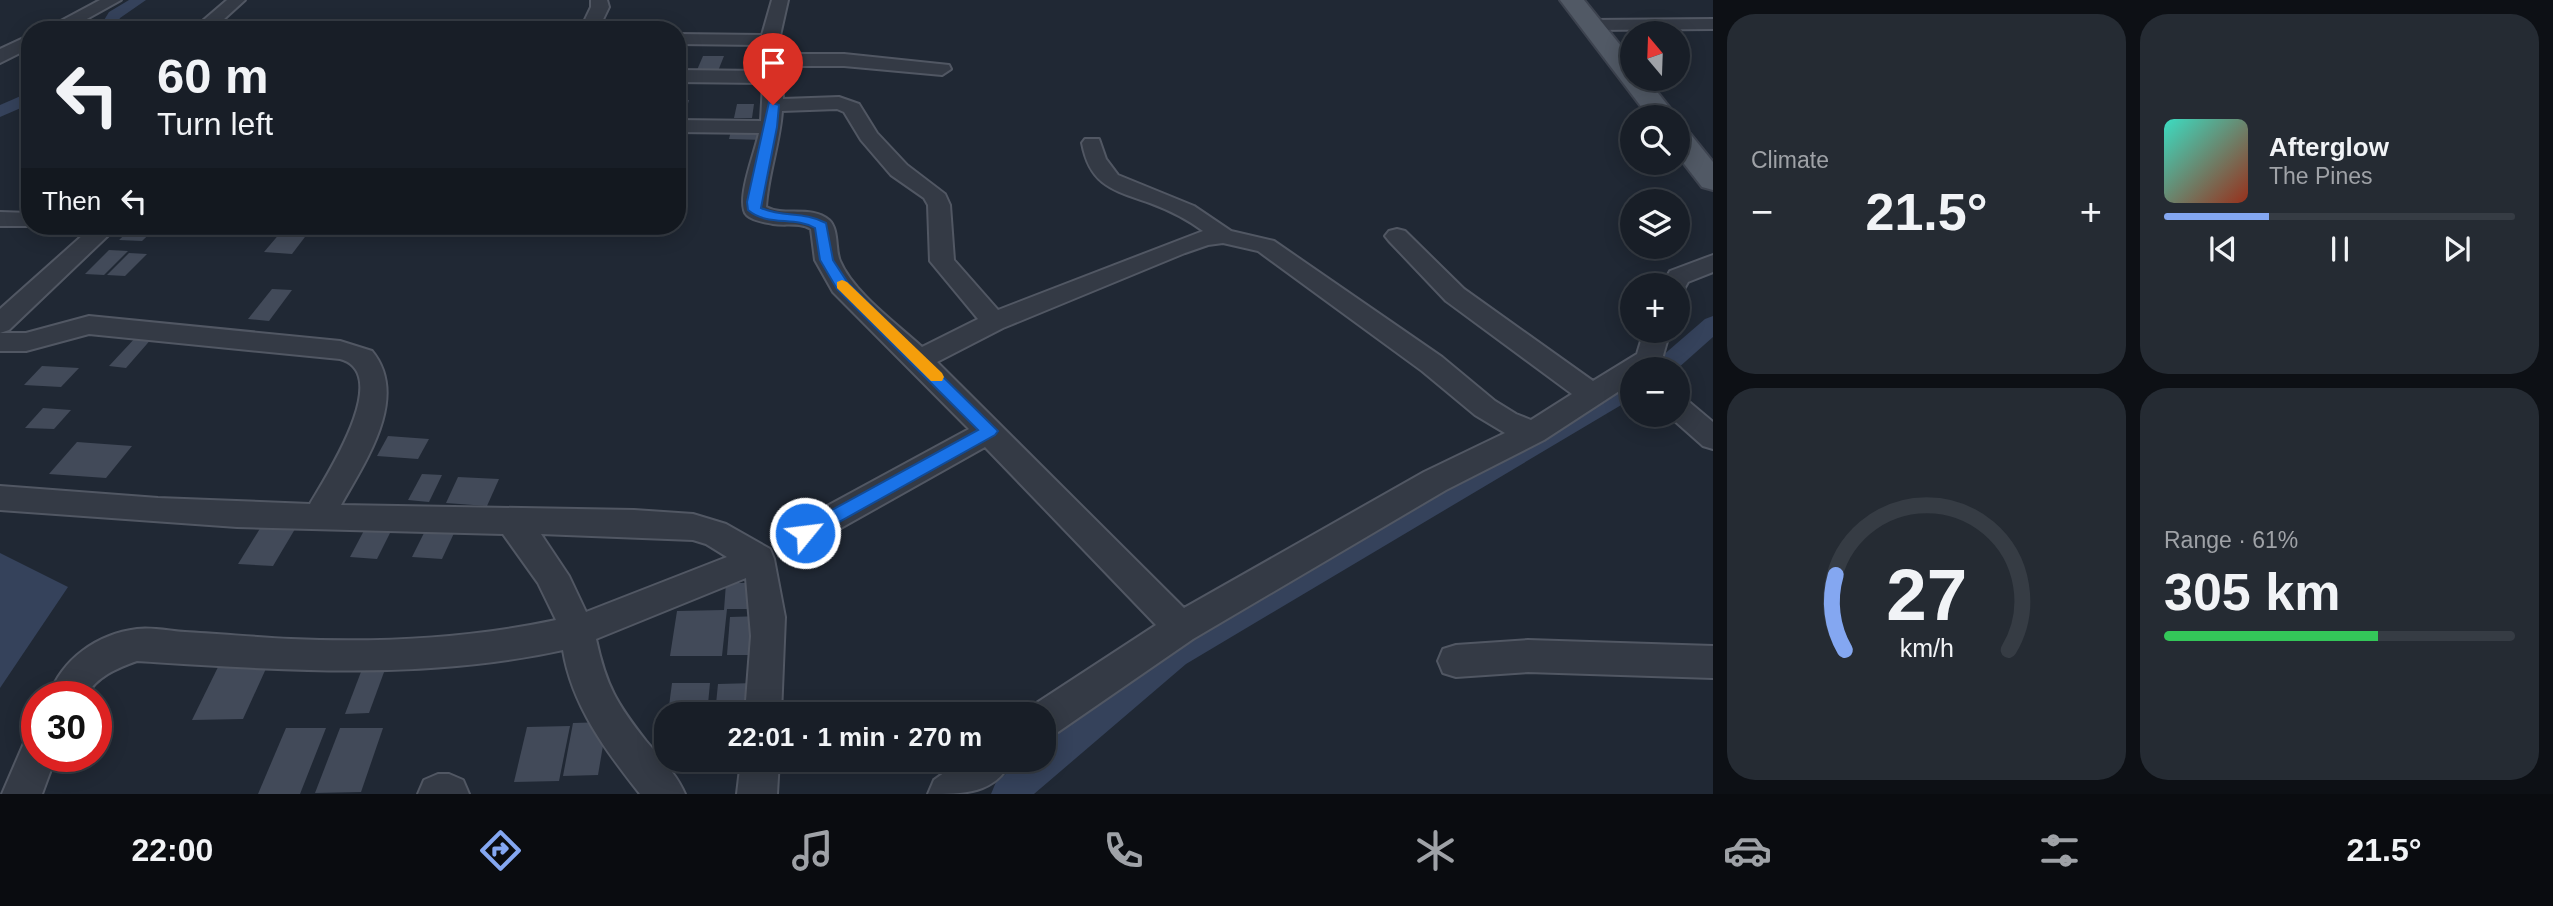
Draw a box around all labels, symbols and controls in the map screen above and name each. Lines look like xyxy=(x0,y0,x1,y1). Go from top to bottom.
north arrow xyxy=(1620,21,1690,91)
map controls xyxy=(1620,21,1690,427)
pin xyxy=(743,33,803,105)
icon: arrive xyxy=(754,44,792,82)
icon: left xyxy=(42,49,133,140)
text: 60 m xyxy=(157,49,269,103)
button: search xyxy=(1620,105,1690,175)
text: Turn left xyxy=(157,106,273,142)
text: Afterglow xyxy=(2269,132,2389,162)
text: Climate xyxy=(1751,147,1829,173)
text: The Pines xyxy=(2269,163,2373,189)
icon: left xyxy=(115,182,153,220)
text: 21.5° xyxy=(1865,183,1988,241)
text: Then xyxy=(42,186,101,216)
button: layers xyxy=(1620,189,1690,259)
text: − xyxy=(1751,191,1773,233)
text: + xyxy=(2080,191,2102,233)
icon: previous xyxy=(2204,230,2242,268)
icon: pause xyxy=(2321,230,2359,268)
icon: next xyxy=(2438,230,2476,268)
button: + xyxy=(1620,273,1690,343)
button: − xyxy=(1620,357,1690,427)
position arrow xyxy=(768,496,842,570)
text: Range · 61% xyxy=(2164,527,2298,553)
text: 27 xyxy=(1886,554,1967,635)
text: 305 km xyxy=(2164,563,2340,621)
text: km/h xyxy=(1899,634,1954,662)
speed limit sign: 30 xyxy=(21,681,112,772)
text: 22:01 · 1 min · 270 m xyxy=(728,722,982,752)
icon: directions xyxy=(476,826,525,875)
icon: music xyxy=(788,826,837,875)
icon: phone xyxy=(1099,826,1148,875)
icon: climate xyxy=(1411,826,1460,875)
icon: car xyxy=(1723,826,1772,875)
icon: filters xyxy=(2035,826,2084,875)
text: 22:00 xyxy=(131,832,213,868)
text: 21.5° xyxy=(2346,832,2422,868)

